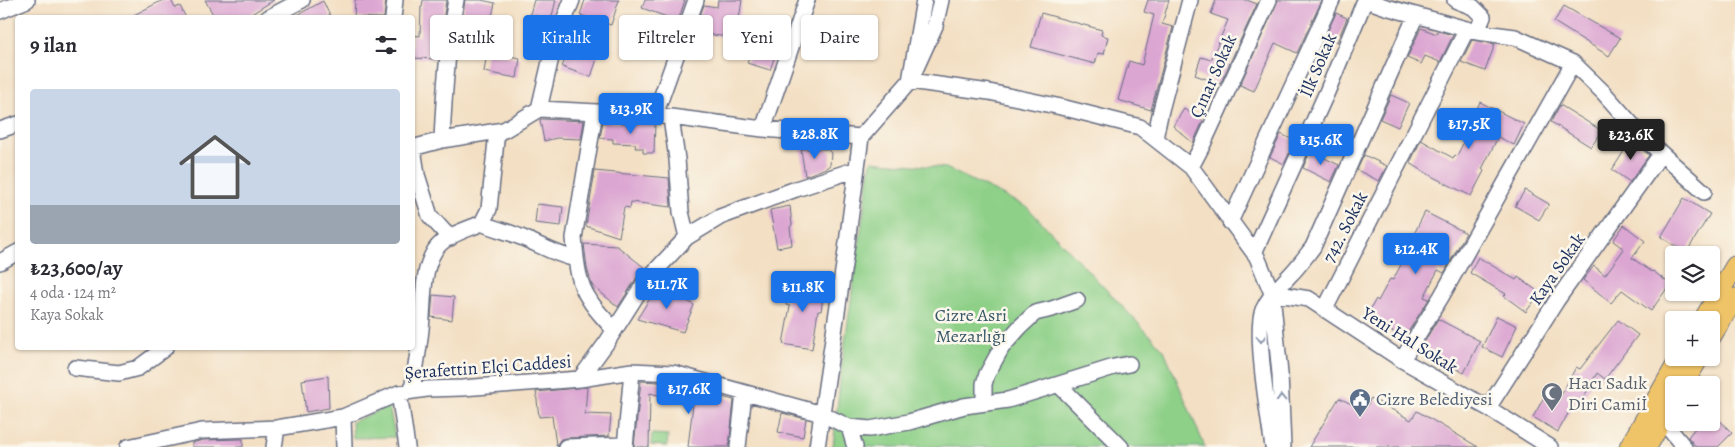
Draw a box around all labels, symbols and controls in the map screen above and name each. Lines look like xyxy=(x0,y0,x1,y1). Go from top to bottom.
chip: Satılık xyxy=(430,15,513,60)
chip: Kiralık xyxy=(523,15,609,60)
chip: Filtreler xyxy=(619,15,713,60)
chip: Yeni xyxy=(723,15,791,60)
chip: Daire xyxy=(801,15,878,60)
street label: İlk Sokak xyxy=(1294,29,1342,101)
street label: Çınar Sokak xyxy=(1184,30,1242,122)
text: 9 ilan xyxy=(30,31,77,59)
icon: filters xyxy=(372,31,400,59)
pin: ₺13.9K xyxy=(590,92,672,135)
text: ₺13.9K xyxy=(610,98,652,120)
pin: ₺17.5K xyxy=(1428,108,1510,150)
text: ₺17.5K xyxy=(1448,113,1490,135)
pin: ₺28.8K xyxy=(774,118,856,160)
pin: ₺23.6K xyxy=(1590,119,1672,161)
icon: home xyxy=(170,122,260,212)
text: ₺28.8K xyxy=(792,123,838,145)
pin: ₺15.6K xyxy=(1280,124,1362,166)
text: ₺23.6K xyxy=(1609,124,1653,146)
text: ₺15.6K xyxy=(1300,129,1342,151)
street label: 742. Sokak xyxy=(1317,187,1373,267)
street label: Kaya Sokak xyxy=(1523,228,1591,310)
pin: ₺12.4K xyxy=(1375,232,1457,275)
text: ₺12.4K xyxy=(1394,238,1438,260)
map controls xyxy=(1665,246,1720,431)
button: layers xyxy=(1665,246,1720,301)
text: ₺23,600/ay xyxy=(30,254,123,282)
pin: ₺11.7K xyxy=(626,268,708,310)
pin: ₺11.8K xyxy=(762,270,844,313)
text: ₺11.7K xyxy=(646,273,688,295)
text: ₺11.8K xyxy=(782,276,824,298)
text: 4 oda · 124 m² xyxy=(30,282,116,304)
street label: Yeni Hal Sokak xyxy=(1357,300,1463,379)
park label: Cizre Asri Mezarlığı xyxy=(935,303,1007,348)
text: Kaya Sokak xyxy=(30,304,104,326)
button: + xyxy=(1665,311,1720,366)
one-way arrow xyxy=(1256,336,1266,343)
street label: Şerafettin Elçi Caddesi xyxy=(404,349,572,385)
place label: Hacı Sadık Diri Camiİ xyxy=(1568,371,1647,416)
pin: ₺17.6K xyxy=(648,372,730,415)
button: − xyxy=(1665,376,1720,431)
text: ₺17.6K xyxy=(668,378,710,400)
mosque icon: Hacı Sadık Diri Camiİ xyxy=(1540,381,1564,412)
public building icon: Cizre Belediyesi xyxy=(1348,387,1372,418)
place label: Cizre Belediyesi xyxy=(1376,387,1493,411)
one-way arrow xyxy=(1276,394,1286,402)

